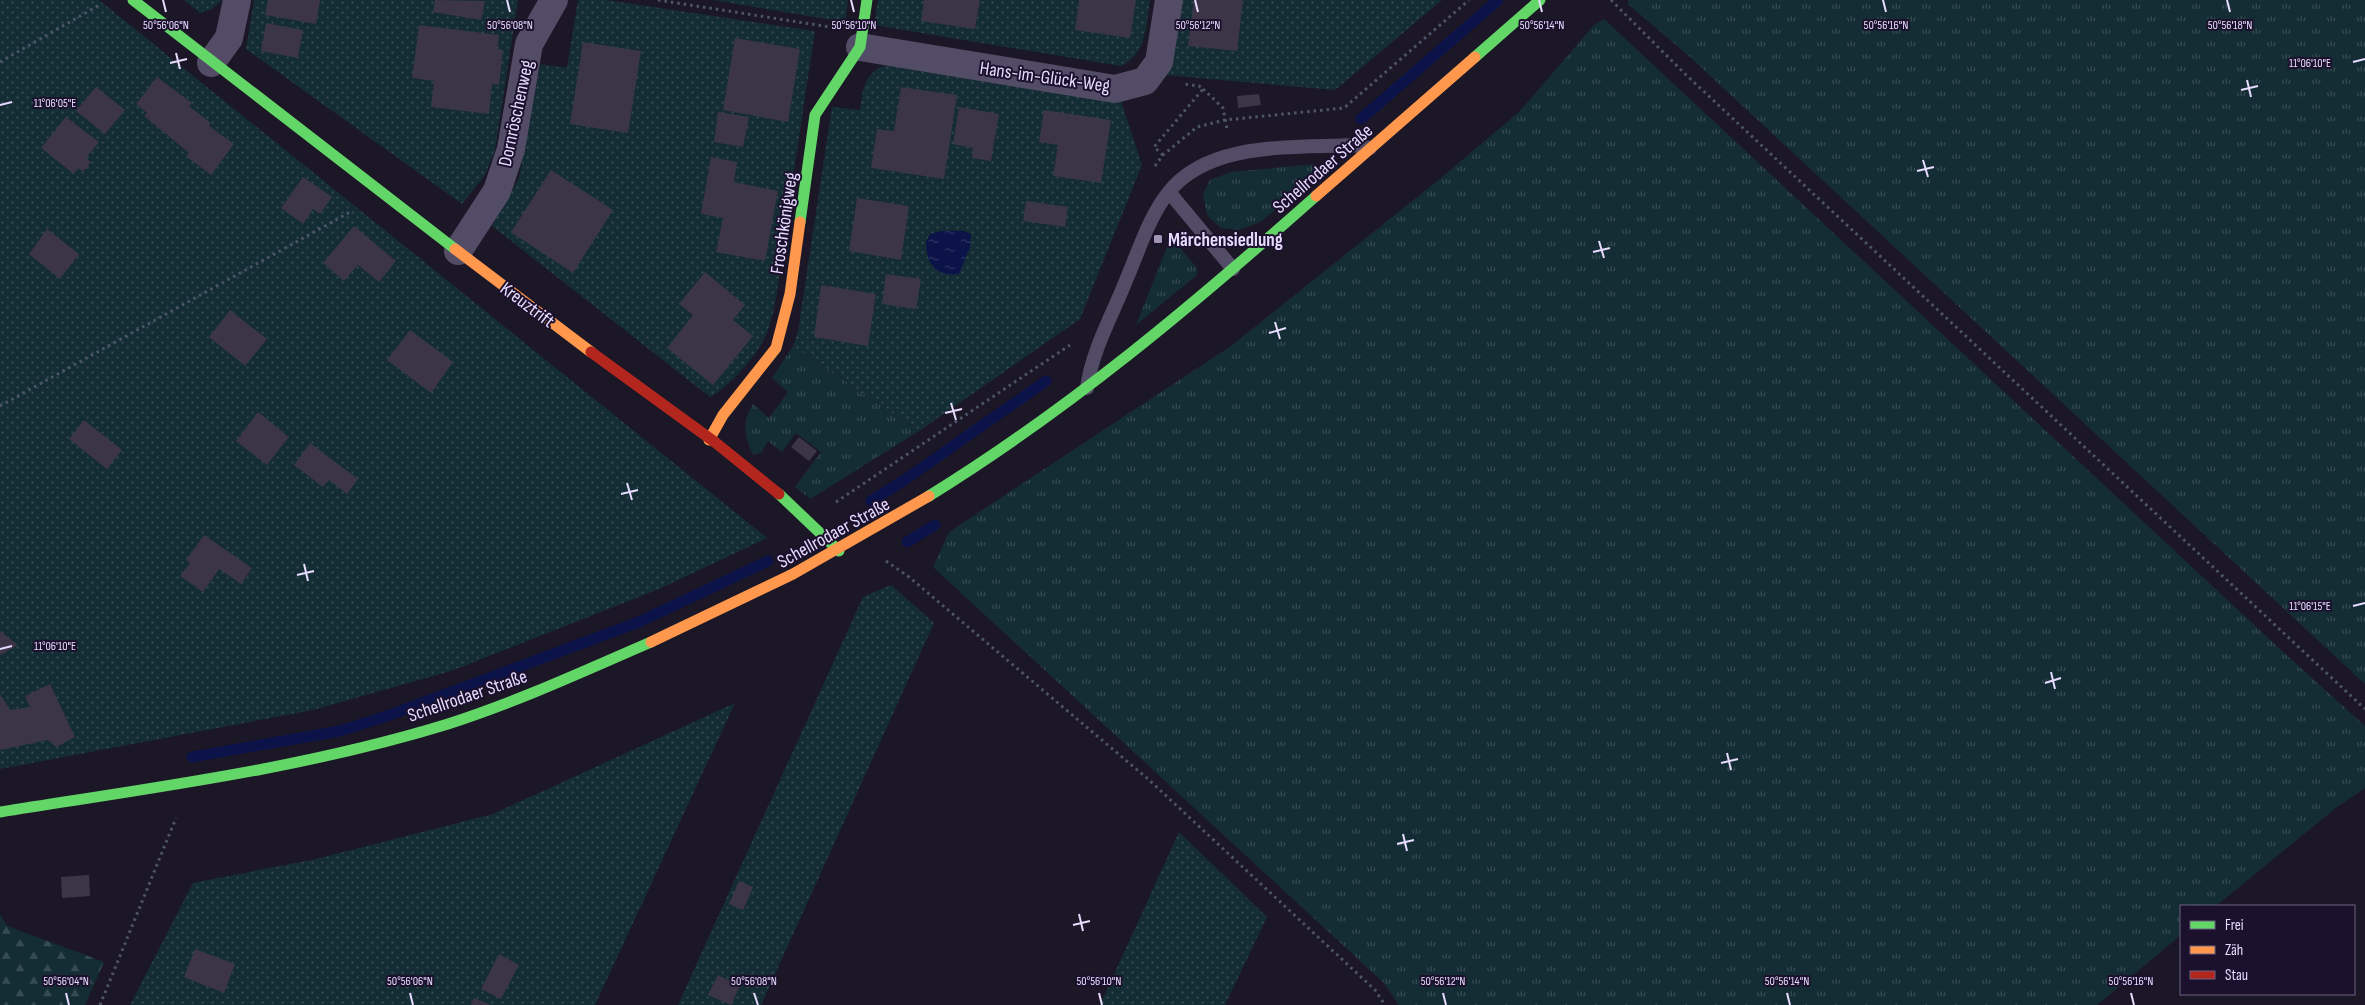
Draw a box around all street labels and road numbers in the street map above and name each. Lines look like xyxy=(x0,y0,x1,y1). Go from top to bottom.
street label: Hans-im-Glück-Weg xyxy=(978,57,1112,98)
street label: Dornröschenweg xyxy=(494,58,539,169)
street label: Schellrodaer Straße xyxy=(1268,119,1378,219)
street label: Froschkönigweg xyxy=(766,170,803,276)
street label: Kreuztrift xyxy=(495,277,559,333)
street label: Schellrodaer Straße xyxy=(774,493,894,574)
street label: Schellrodaer Straße xyxy=(405,665,530,728)

